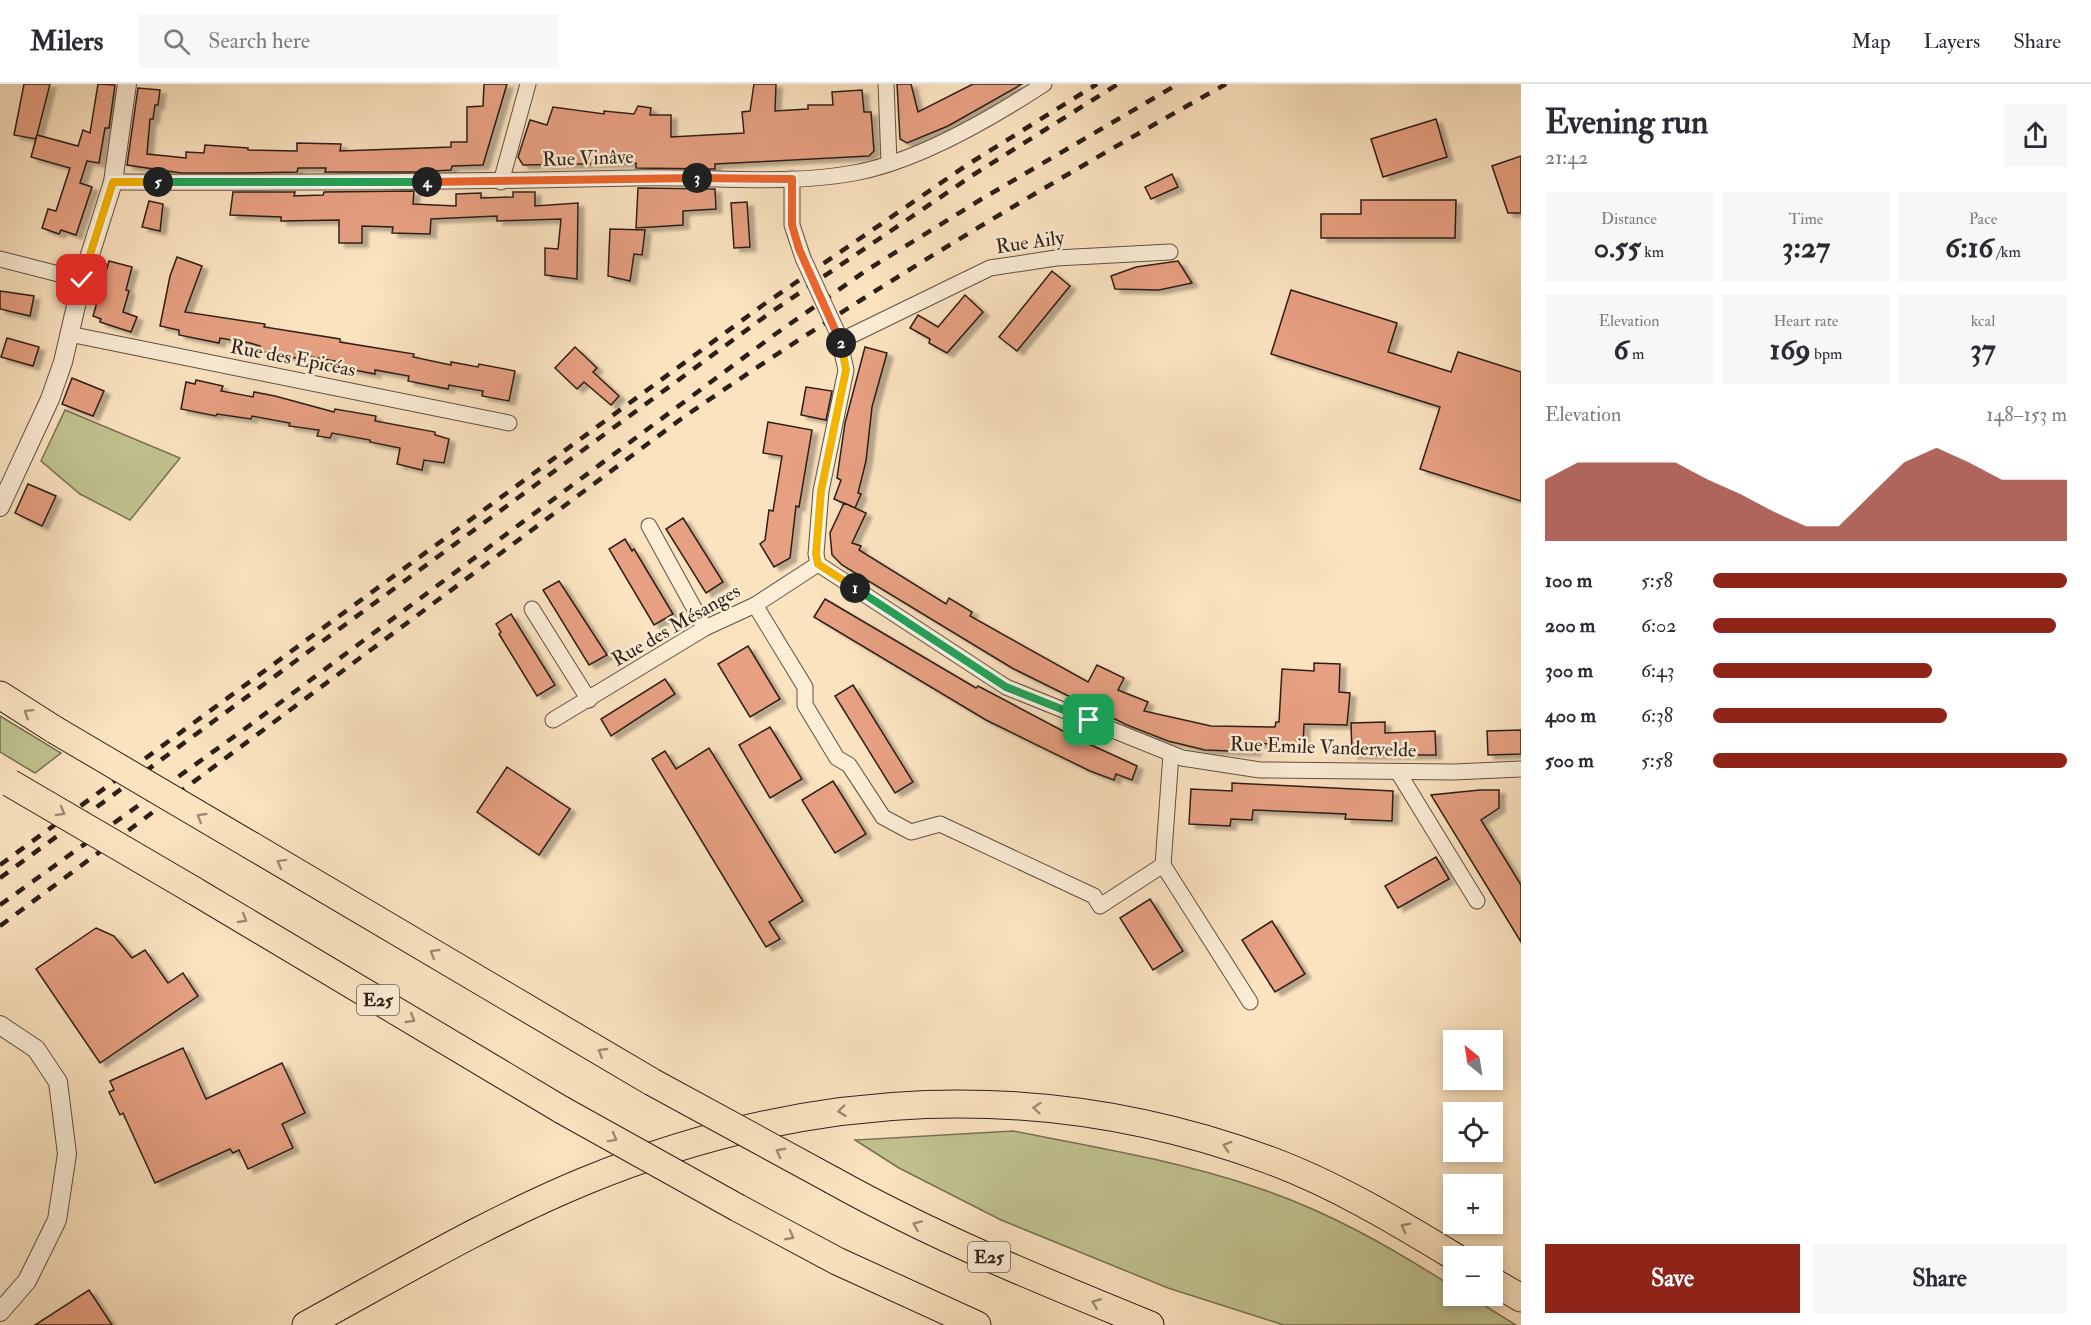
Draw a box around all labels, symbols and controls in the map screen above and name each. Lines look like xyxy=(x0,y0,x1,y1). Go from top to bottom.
search box xyxy=(139,14,559,68)
text: Milers xyxy=(30,24,103,59)
icon: search xyxy=(160,25,193,58)
text: Search here xyxy=(208,27,310,55)
text: Map xyxy=(1851,28,1891,55)
text: Layers xyxy=(1924,28,1980,55)
text: Share xyxy=(2013,28,2061,55)
text: Evening run xyxy=(1545,102,1708,143)
button: share xyxy=(2004,104,2067,167)
street label: Rue Vinâve xyxy=(542,144,634,172)
text: 21:42 xyxy=(1545,145,1588,170)
pin: 3 xyxy=(682,163,712,193)
pin: 5 xyxy=(143,167,173,197)
pin: 4 xyxy=(412,167,442,197)
text: 3 xyxy=(694,168,700,188)
text: 5 xyxy=(154,172,162,192)
text: 4 xyxy=(423,172,431,192)
text: Distance xyxy=(1601,209,1657,229)
text: Time xyxy=(1789,209,1823,229)
text: Pace xyxy=(1969,209,1997,229)
street label: Rue Aily xyxy=(994,225,1067,259)
text: 0.55 xyxy=(1594,229,1641,266)
text: 3:27 xyxy=(1782,229,1830,266)
text: 6:16 xyxy=(1945,229,1993,266)
text: km xyxy=(1641,242,1664,262)
text: /km xyxy=(1993,242,2021,262)
pin xyxy=(56,254,107,305)
icon: check xyxy=(65,263,98,296)
text: Elevation xyxy=(1599,311,1659,331)
text: Heart rate xyxy=(1773,311,1839,331)
text: kcal xyxy=(1971,311,1995,331)
pin: 2 xyxy=(826,328,856,358)
text: 6 xyxy=(1614,331,1629,368)
text: 169 xyxy=(1770,331,1811,368)
text: 37 xyxy=(1970,331,1996,368)
text: 2 xyxy=(837,333,845,353)
street label: Rue des Epicéas xyxy=(228,334,358,383)
text: m xyxy=(1629,344,1644,364)
text: bpm xyxy=(1811,344,1842,364)
text: Elevation xyxy=(1545,402,1621,427)
text: 148–153 m xyxy=(1986,402,2067,427)
text: 100 m xyxy=(1545,568,1592,593)
text: 5:58 xyxy=(1641,568,1673,593)
pin: 1 xyxy=(840,573,870,603)
street label: Rue des Mésanges xyxy=(607,578,745,672)
text: 1 xyxy=(852,578,858,598)
text: 200 m xyxy=(1545,613,1595,638)
text: 6:02 xyxy=(1641,613,1676,638)
text: 300 m xyxy=(1545,658,1593,683)
text: 6:43 xyxy=(1641,658,1675,683)
pin xyxy=(1063,694,1114,745)
icon: arrive xyxy=(1072,703,1105,736)
text: 400 m xyxy=(1545,703,1596,728)
text: 6:38 xyxy=(1641,703,1673,728)
one-way arrow xyxy=(23,709,34,720)
street label: Rue Emile Vandervelde xyxy=(1229,731,1417,763)
text: 500 m xyxy=(1545,748,1594,773)
text: 5:58 xyxy=(1641,748,1673,773)
one-way arrow xyxy=(54,805,65,816)
one-way arrow xyxy=(197,812,207,824)
one-way arrow xyxy=(277,859,287,870)
one-way arrow xyxy=(237,912,247,924)
one-way arrow xyxy=(430,948,440,960)
road number: E25 xyxy=(357,985,399,1015)
one-way arrow xyxy=(405,1012,415,1024)
north arrow xyxy=(1443,1030,1503,1090)
map controls xyxy=(1443,1030,1503,1306)
one-way arrow xyxy=(598,1048,608,1060)
one-way arrow xyxy=(1032,1102,1041,1115)
button: locate xyxy=(1443,1102,1503,1162)
one-way arrow xyxy=(838,1104,847,1117)
one-way arrow xyxy=(607,1131,618,1143)
one-way arrow xyxy=(1222,1141,1233,1153)
one-way arrow xyxy=(776,1148,787,1159)
button: + xyxy=(1443,1174,1503,1234)
one-way arrow xyxy=(912,1220,923,1232)
one-way arrow xyxy=(1400,1223,1411,1234)
one-way arrow xyxy=(784,1229,794,1240)
road number: E25 xyxy=(968,1242,1010,1272)
button: Save xyxy=(1545,1244,1800,1313)
button: Share xyxy=(1812,1244,2067,1313)
button: − xyxy=(1443,1246,1503,1306)
one-way arrow xyxy=(1091,1298,1102,1310)

